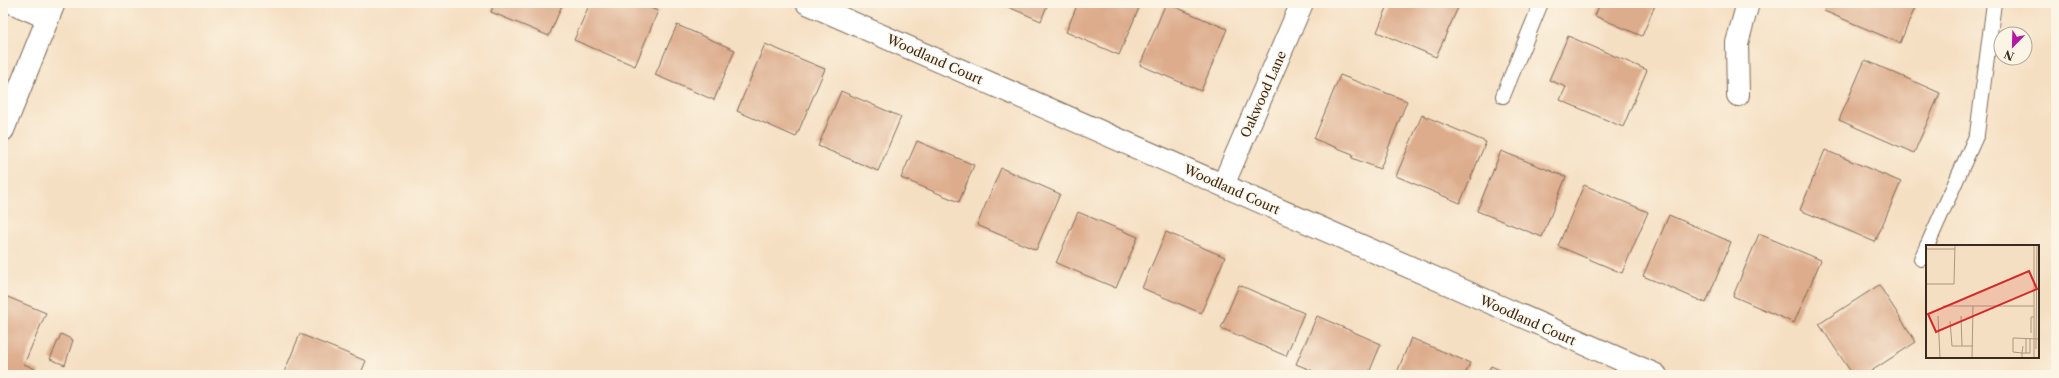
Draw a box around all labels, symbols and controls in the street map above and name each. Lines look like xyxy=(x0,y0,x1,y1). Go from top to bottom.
north arrow xyxy=(1993,26,2033,66)
street label: Woodland Court xyxy=(884,30,986,87)
text: N xyxy=(2002,47,2016,64)
street label: Oakwood Lane xyxy=(1237,48,1289,140)
street label: Woodland Court xyxy=(1181,160,1283,217)
inset map xyxy=(1926,245,2039,358)
street label: Woodland Court xyxy=(1477,291,1579,348)

